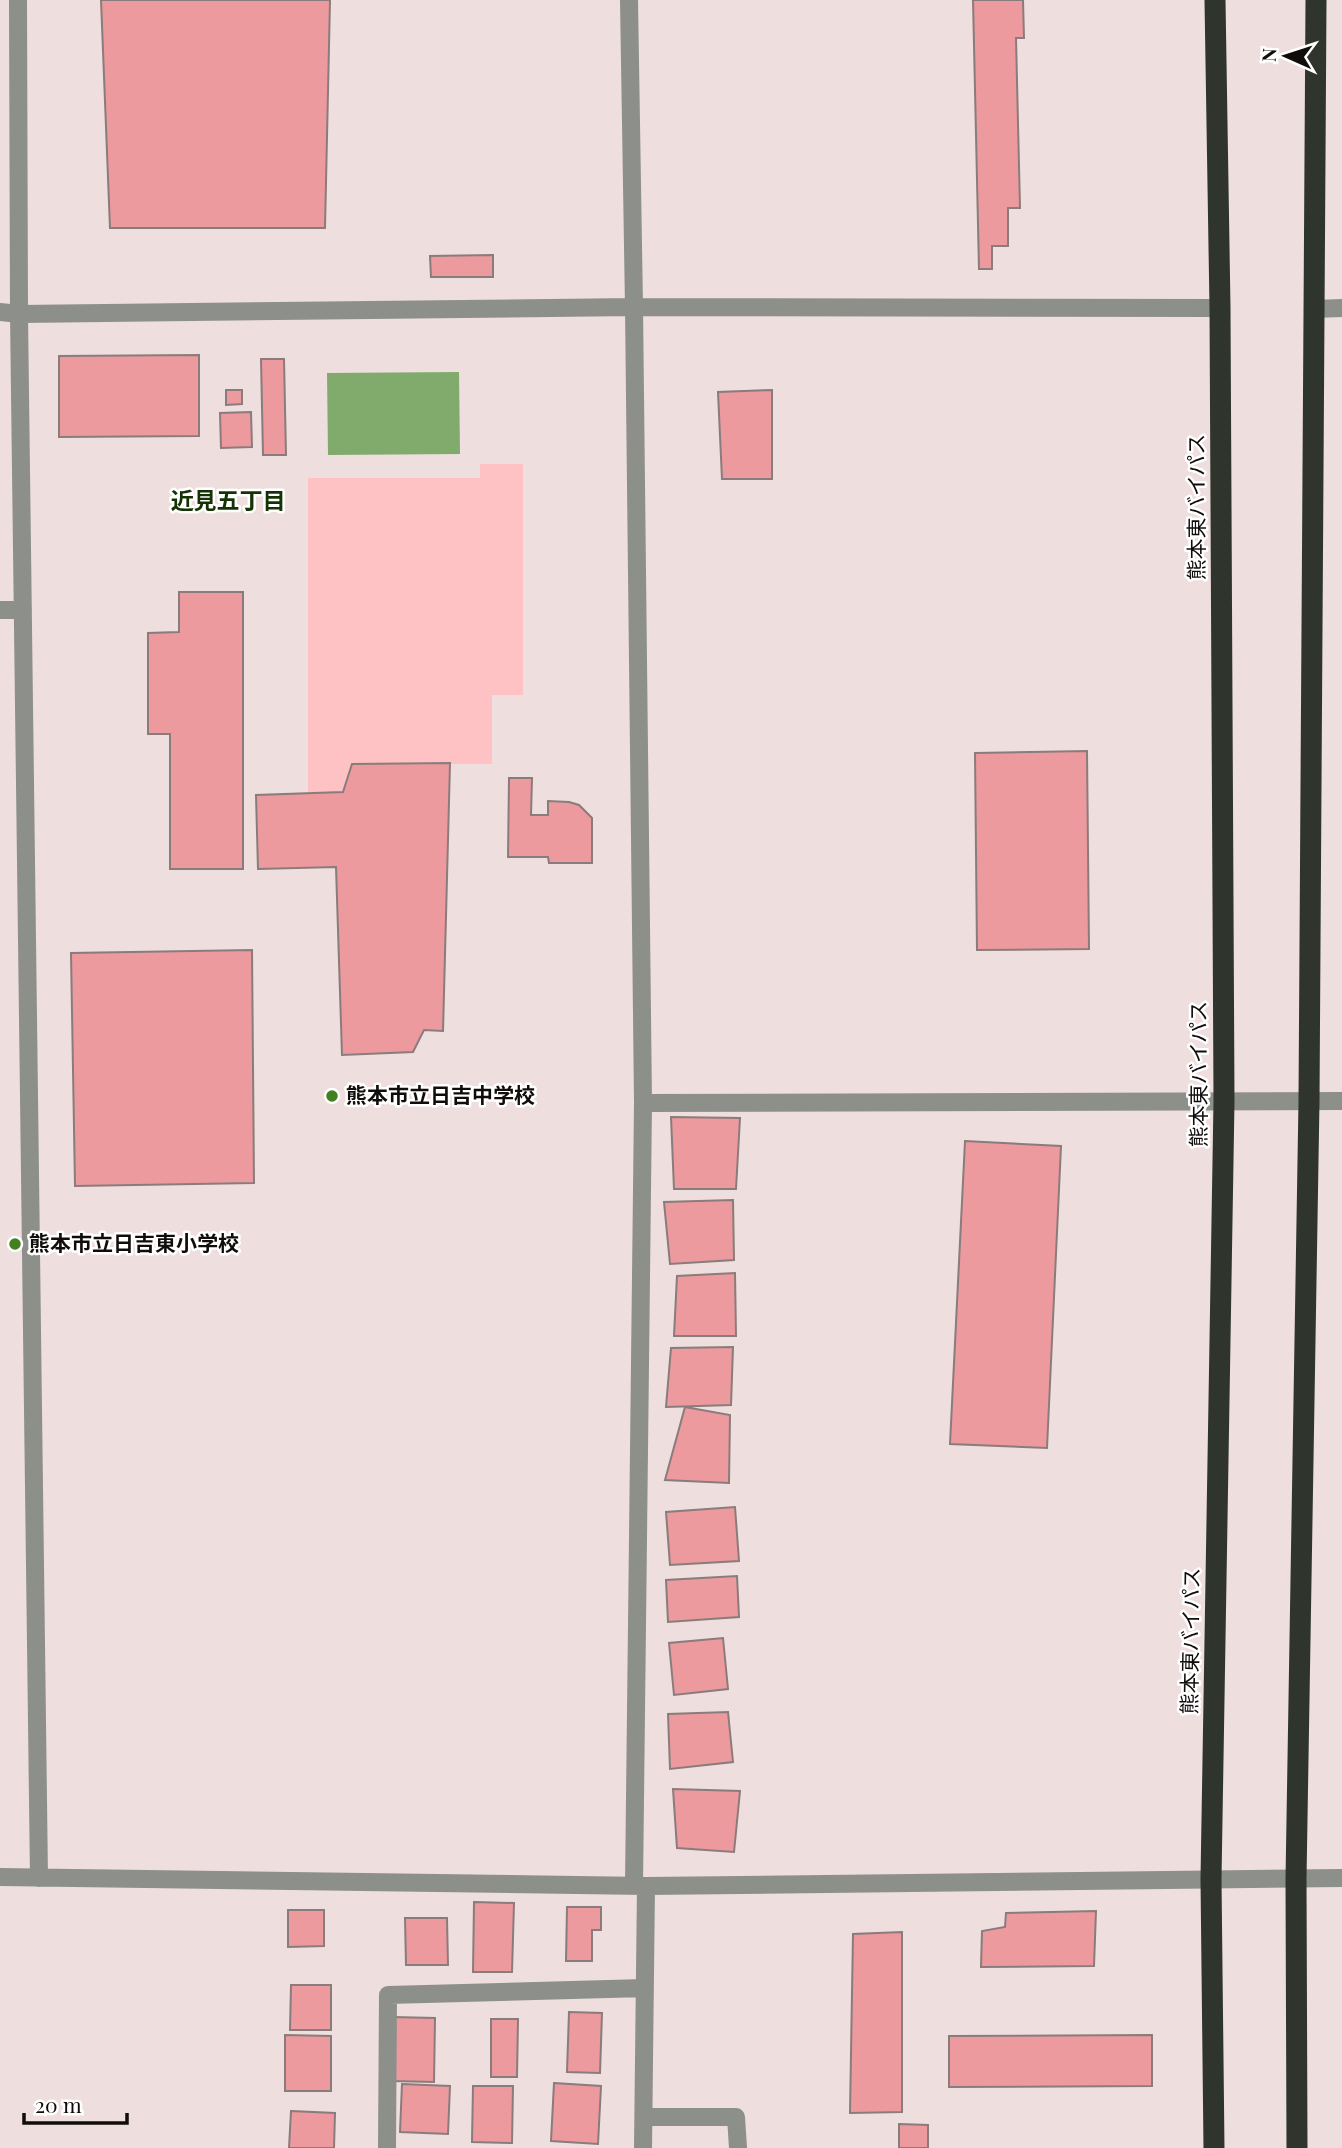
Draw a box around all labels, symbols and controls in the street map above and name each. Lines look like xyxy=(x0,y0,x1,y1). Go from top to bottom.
north arrow xyxy=(1251,21,1321,91)
text: N xyxy=(1255,47,1281,63)
street label: 熊本東バイパス xyxy=(1181,434,1209,580)
district label: 近見五丁目 xyxy=(171,484,286,515)
street label: 熊本東バイパス xyxy=(1183,1001,1211,1147)
place label: 熊本市立日吉中学校 xyxy=(346,1080,535,1108)
marker: 熊本市立日吉中学校 xyxy=(324,1088,340,1104)
place label: 熊本市立日吉東小学校 xyxy=(29,1228,239,1256)
marker: 熊本市立日吉東小学校 xyxy=(7,1236,23,1252)
street label: 熊本東バイパス xyxy=(1174,1567,1204,1714)
scale bar xyxy=(24,2082,128,2126)
text: 20 m xyxy=(35,2090,82,2118)

